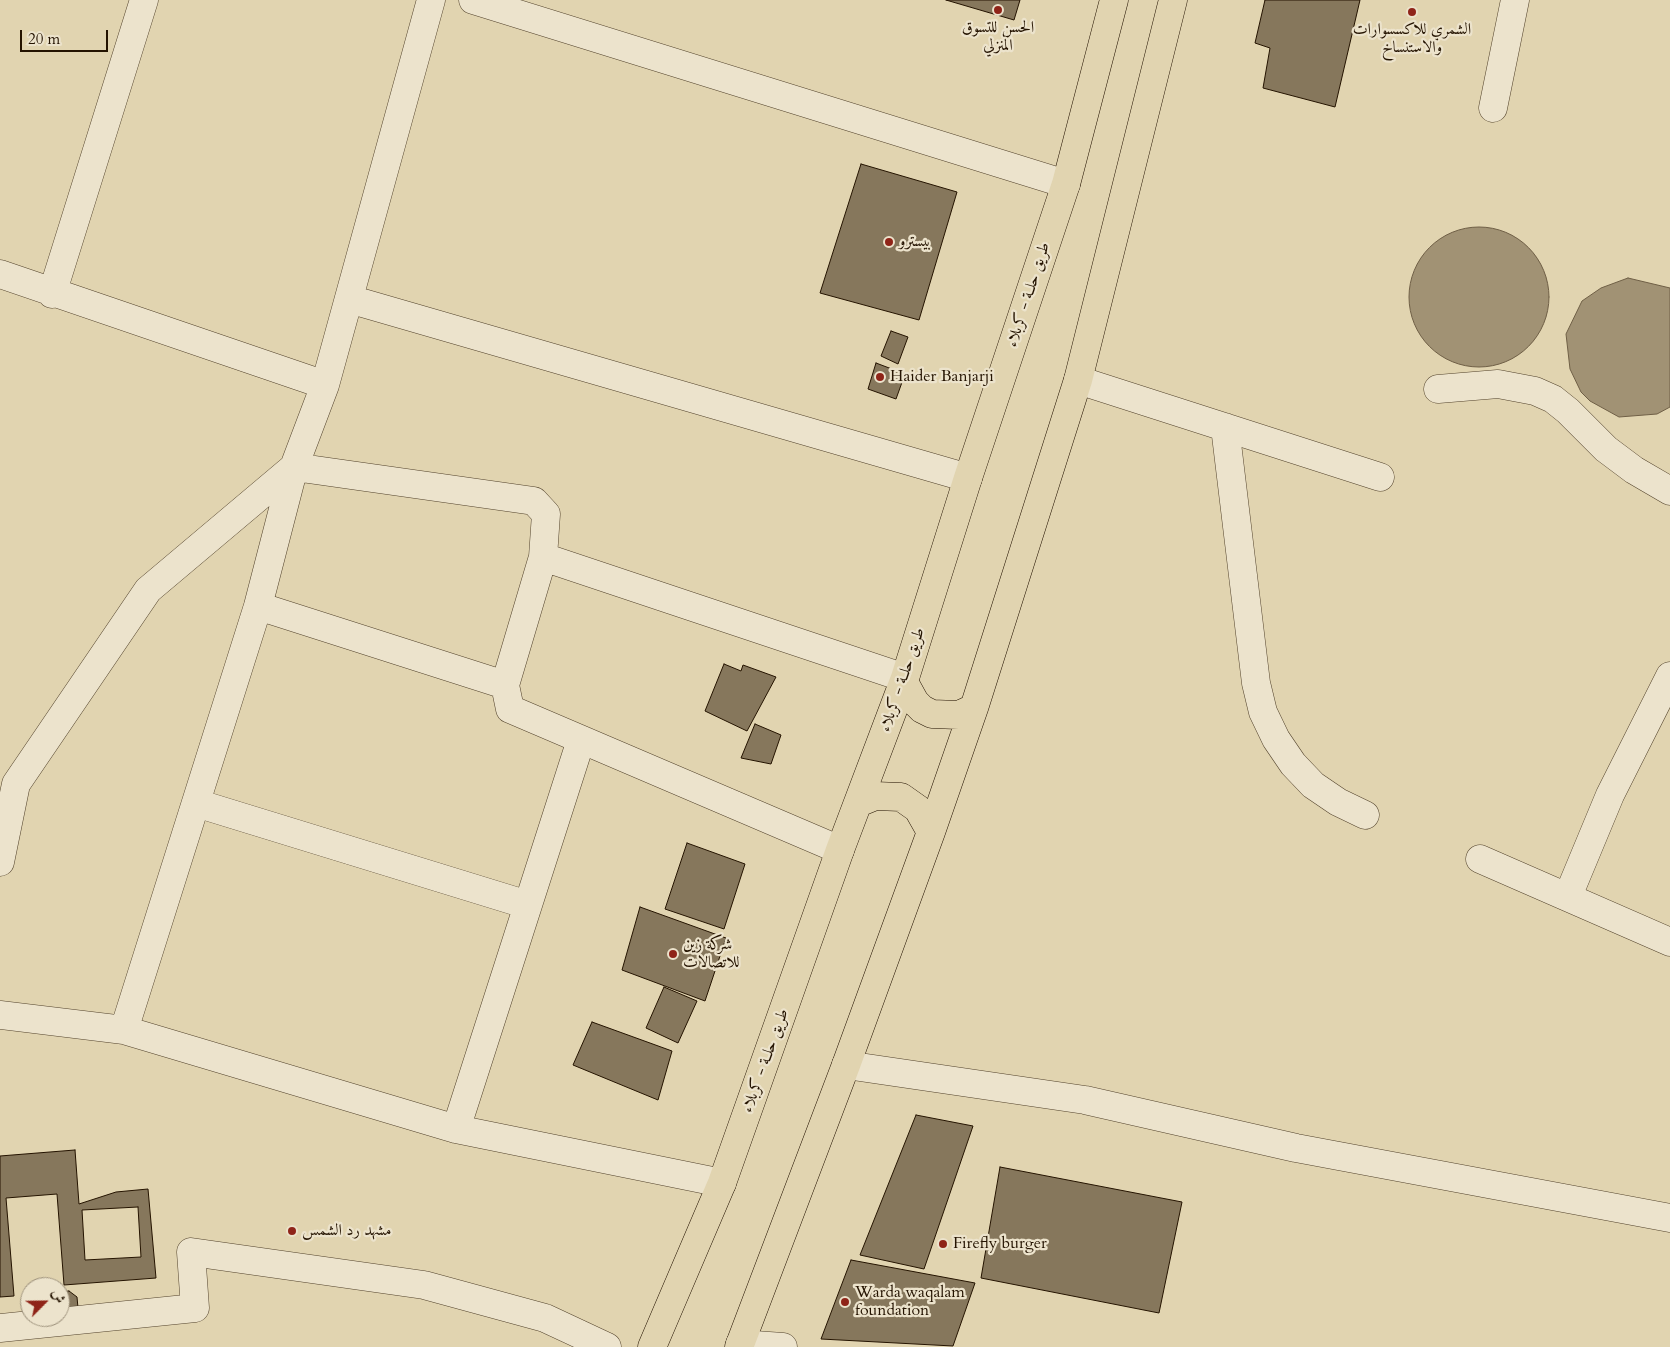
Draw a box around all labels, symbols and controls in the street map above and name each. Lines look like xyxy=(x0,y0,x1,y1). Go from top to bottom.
marker: الحسن للتسوق المنزلي xyxy=(992,4,1004,16)
marker: الشمري للاكسسوارات والاستنساخ xyxy=(1406,6,1418,18)
place label: الحسن للتسوق المنزلي xyxy=(962,18,1034,56)
scale bar xyxy=(22,20,110,52)
place label: الشمري للاكسسوارات والاستنساخ xyxy=(1353,20,1471,58)
text: 20 m xyxy=(28,29,60,49)
place label: بيسترو xyxy=(899,232,931,252)
marker: بيسترو xyxy=(883,236,895,248)
street label: طريق حلــة - كربلاء xyxy=(1003,240,1055,350)
place label: Haider Banjarji xyxy=(890,367,994,387)
marker: Haider Banjarji xyxy=(874,371,886,383)
street label: طريق حلــة - كربلاء xyxy=(876,625,930,735)
place label: شركة زين للاتصالات xyxy=(683,935,740,973)
marker: شركة زين للاتصالات xyxy=(667,948,679,960)
street label: طريق حلــة - كربلاء xyxy=(738,1006,794,1116)
place label: مشهد رد الشمس xyxy=(302,1221,391,1241)
marker: مشهد رد الشمس xyxy=(286,1225,298,1237)
place label: Firefly burger xyxy=(953,1234,1047,1254)
marker: Firefly burger xyxy=(937,1238,949,1250)
north arrow xyxy=(20,1277,70,1327)
place label: Warda waqalam foundation xyxy=(855,1283,965,1321)
text: ش xyxy=(47,1286,70,1306)
marker: Warda waqalam foundation xyxy=(839,1296,851,1308)

